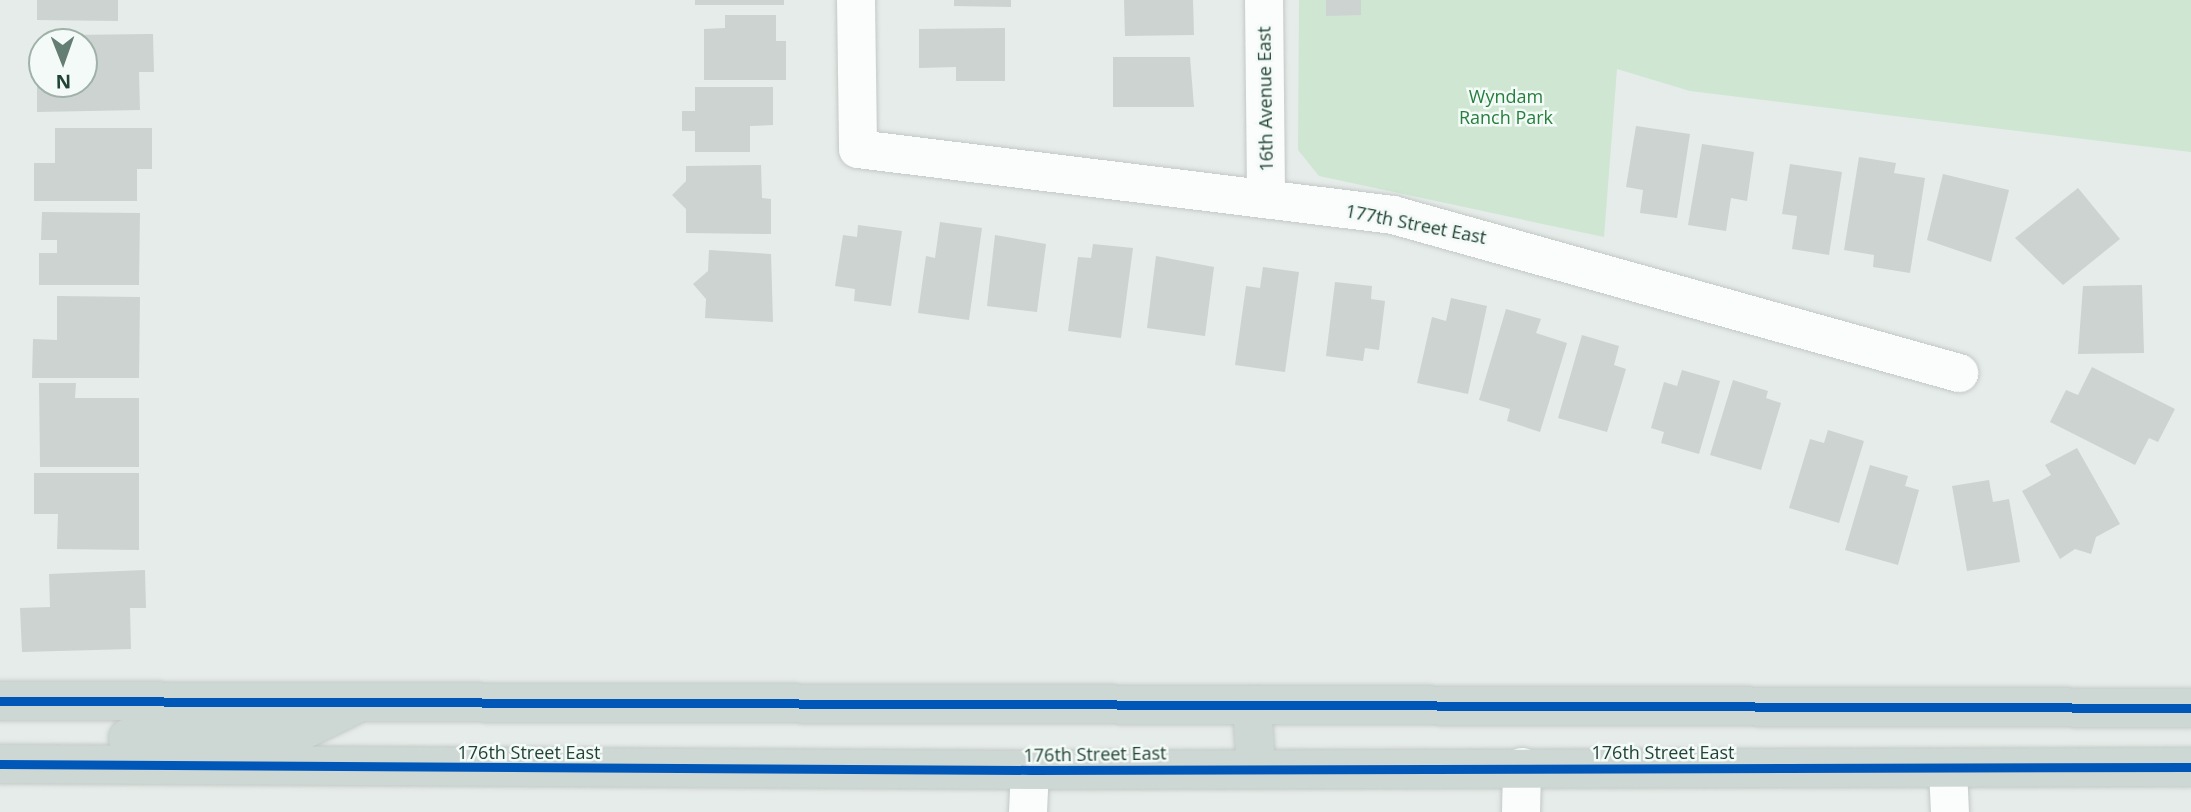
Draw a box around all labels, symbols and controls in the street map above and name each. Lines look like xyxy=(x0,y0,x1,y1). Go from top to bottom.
street label: 16th Avenue East xyxy=(1253,26,1277,172)
north arrow xyxy=(28,28,98,98)
text: N xyxy=(55,69,71,95)
park label: Wyndam Ranch Park xyxy=(1459,86,1553,128)
street label: 177th Street East xyxy=(1344,200,1488,248)
street label: 176th Street East xyxy=(458,741,600,763)
street label: 176th Street East xyxy=(1592,741,1734,763)
street label: 176th Street East xyxy=(1023,742,1167,766)

